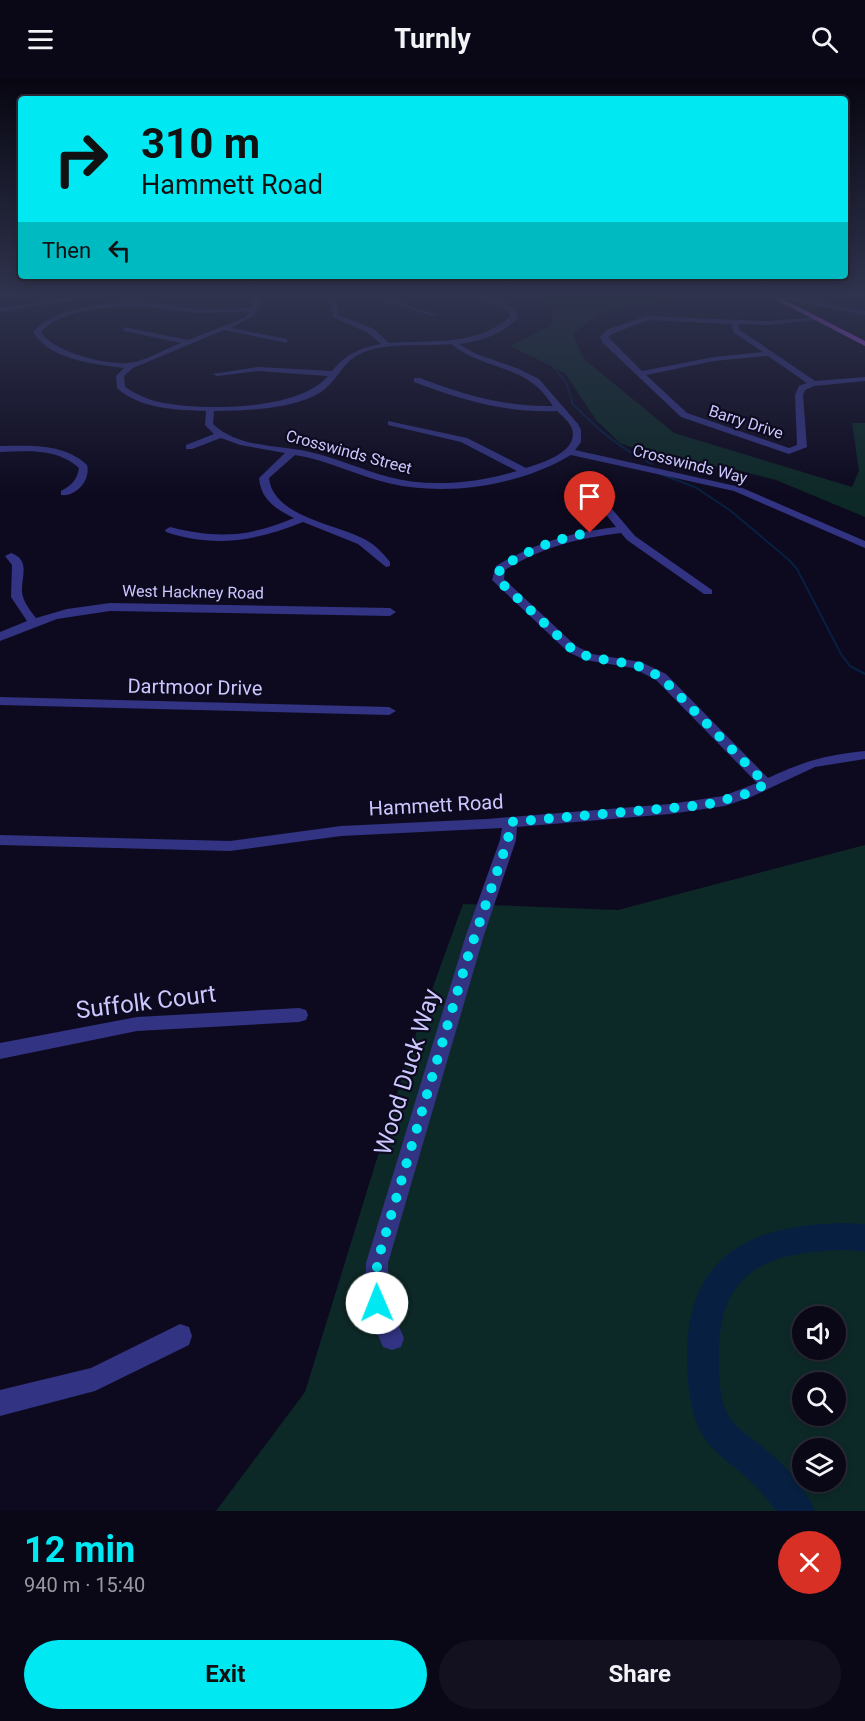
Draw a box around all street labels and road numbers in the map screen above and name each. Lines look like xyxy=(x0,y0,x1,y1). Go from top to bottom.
street label: Barry Drive xyxy=(706,401,786,443)
street label: Crosswinds Street xyxy=(284,426,414,478)
street label: Crosswinds Way xyxy=(631,441,750,488)
street label: West Hackney Road xyxy=(122,581,264,603)
street label: Dartmoor Drive xyxy=(127,674,263,700)
street label: Hammett Road xyxy=(368,789,504,821)
street label: Suffolk Court xyxy=(74,979,218,1024)
street label: Wood Duck Way xyxy=(368,985,446,1159)

